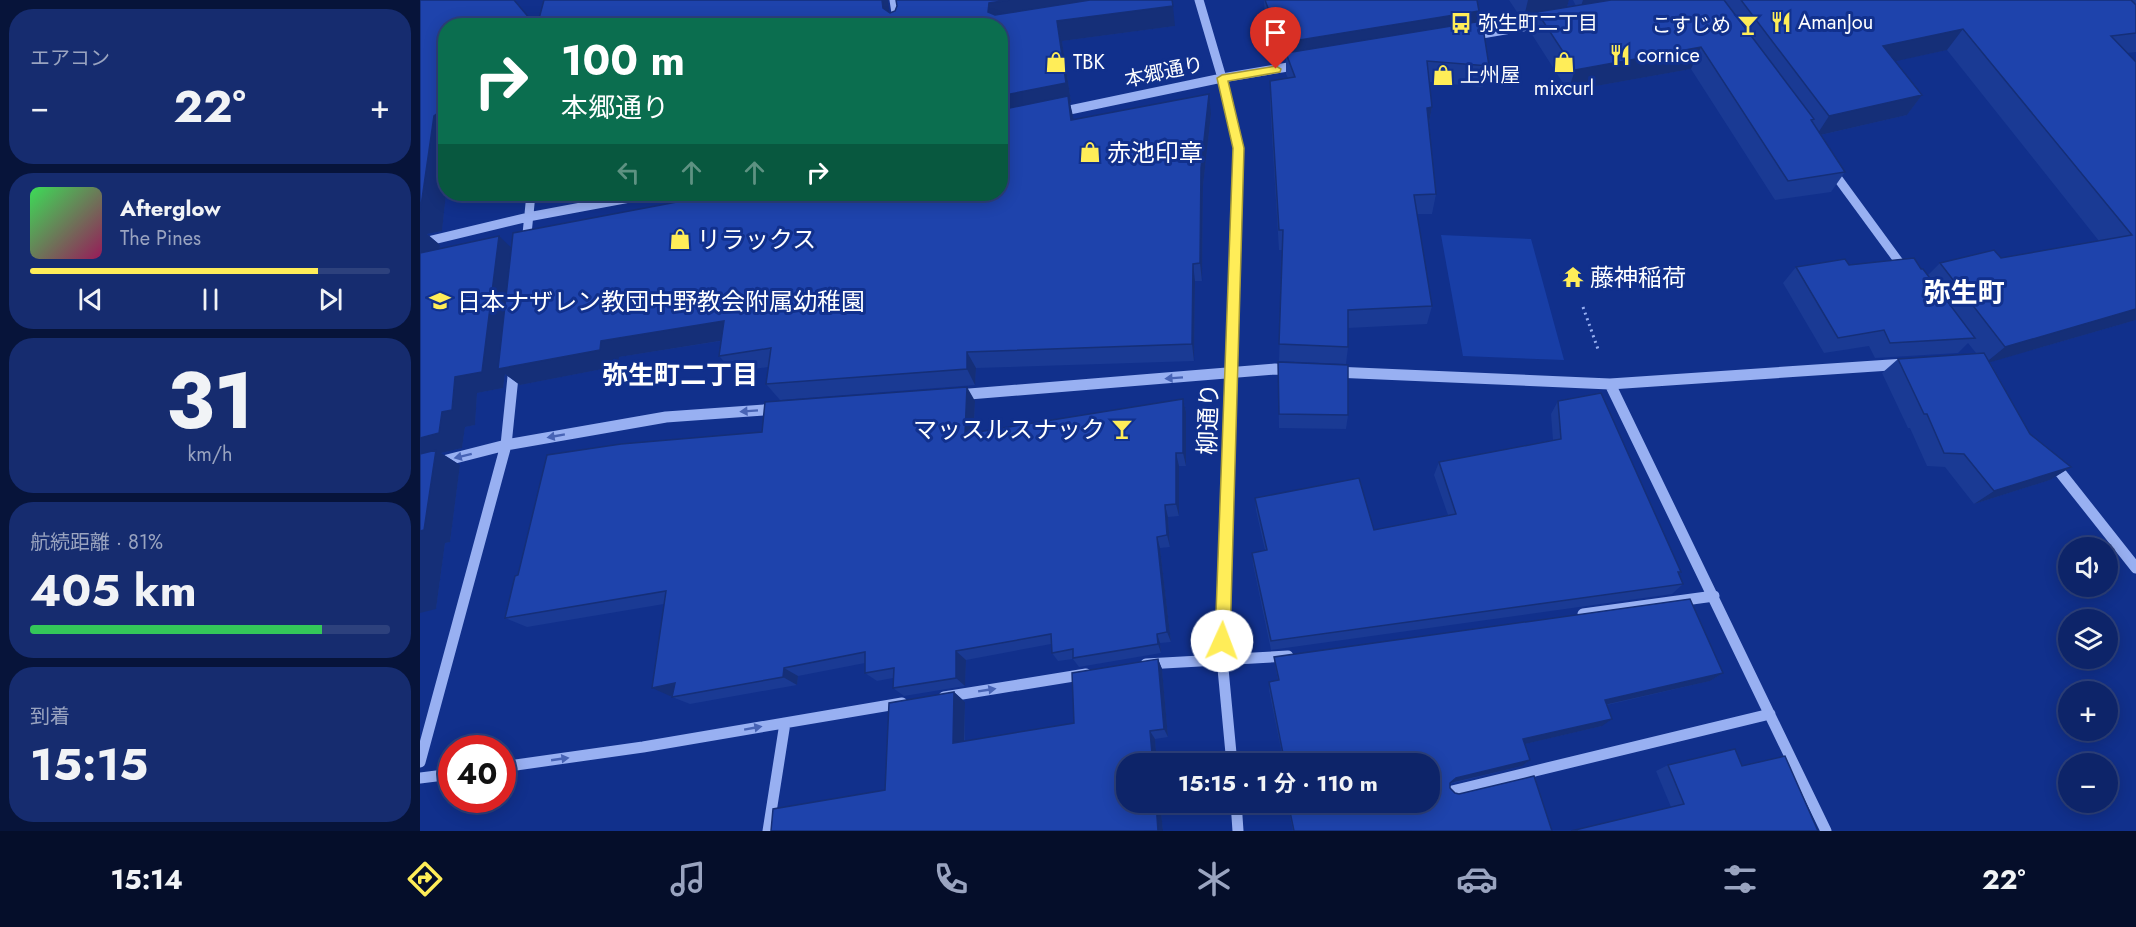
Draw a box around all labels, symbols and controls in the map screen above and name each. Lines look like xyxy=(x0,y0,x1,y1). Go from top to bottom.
pin xyxy=(1250,7,1301,69)
place label: AmanJou xyxy=(1798,8,1873,37)
place label: 弥生町二丁目 xyxy=(1478,9,1598,38)
restaurant icon: AmanJou xyxy=(1769,10,1793,34)
bus stop icon: 弥生町二丁目 xyxy=(1449,11,1473,35)
place label: こすじめ xyxy=(1651,11,1731,40)
bar icon: こすじめ xyxy=(1736,13,1760,37)
icon: arrive xyxy=(1259,16,1292,49)
text: 100 m xyxy=(561,30,685,91)
place label: cornice xyxy=(1637,41,1700,70)
icon: right xyxy=(462,42,540,120)
restaurant icon: cornice xyxy=(1608,43,1632,67)
text: エアコン xyxy=(30,44,110,73)
place label: TBK xyxy=(1073,48,1105,77)
shop icon: TBK xyxy=(1044,50,1068,74)
street label: 本郷通り xyxy=(1122,50,1206,94)
shop icon: mixcurl xyxy=(1552,50,1576,74)
place label: 上州屋 xyxy=(1460,61,1520,90)
shop icon: 上州屋 xyxy=(1431,63,1455,87)
text: 22° xyxy=(173,74,246,139)
place label: mixcurl xyxy=(1534,74,1594,103)
text: − xyxy=(30,83,49,130)
text: + xyxy=(370,83,390,130)
text: 本郷通り xyxy=(561,88,669,127)
place label: 赤池印章 xyxy=(1107,135,1203,170)
shop icon: 赤池印章 xyxy=(1078,140,1102,164)
icon: left xyxy=(612,156,645,189)
icon: ahead xyxy=(675,156,708,189)
icon: ahead xyxy=(738,156,771,189)
icon: right xyxy=(801,156,834,189)
text: Afterglow xyxy=(120,192,221,224)
place label: リラックス xyxy=(697,222,816,257)
text: The Pines xyxy=(120,224,201,253)
shop icon: リラックス xyxy=(668,227,692,251)
place label: 藤神稲荷 xyxy=(1590,260,1686,295)
temple icon: 藤神稲荷 xyxy=(1561,265,1585,289)
district label: 弥生町 xyxy=(1924,273,2005,312)
icon: previous xyxy=(74,283,107,316)
icon: pause xyxy=(194,283,227,316)
icon: next xyxy=(314,283,347,316)
place label: 日本ナザレン教団中野教会附属幼稚園 xyxy=(457,284,865,319)
school or university icon: 日本ナザレン教団中野教会附属幼稚園 xyxy=(428,289,452,313)
text: 31 xyxy=(166,345,254,457)
district label: 弥生町二丁目 xyxy=(602,356,758,394)
one-way arrow xyxy=(1165,373,1184,383)
street label: 柳通り xyxy=(1189,382,1227,456)
one-way arrow xyxy=(740,406,759,416)
place label: マッスルスナック xyxy=(913,412,1105,447)
bar icon: マッスルスナック xyxy=(1110,417,1134,441)
one-way arrow xyxy=(547,432,566,441)
text: km/h xyxy=(187,440,233,469)
one-way arrow xyxy=(454,451,472,461)
text: 航続距離 · 81% xyxy=(30,528,163,557)
map controls xyxy=(2058,537,2118,813)
button: sound xyxy=(2058,537,2118,597)
text: 405 km xyxy=(30,558,197,623)
position arrow xyxy=(1190,609,1254,673)
button: layers xyxy=(2058,609,2118,669)
button: + xyxy=(2058,681,2118,741)
one-way arrow xyxy=(978,685,997,694)
text: 到着 xyxy=(30,702,70,731)
one-way arrow xyxy=(744,723,763,732)
text: 15:15 xyxy=(30,732,148,797)
speed limit sign: 40 xyxy=(438,735,516,813)
button: − xyxy=(2058,753,2118,813)
one-way arrow xyxy=(551,754,570,763)
text: 15:15 · 1 分 · 110 m xyxy=(1178,767,1378,799)
icon: directions xyxy=(404,858,446,900)
icon: music xyxy=(667,858,709,900)
icon: phone xyxy=(930,858,972,900)
icon: climate xyxy=(1193,858,1235,900)
icon: car xyxy=(1456,858,1498,900)
icon: filters xyxy=(1719,858,1761,900)
text: 15:14 xyxy=(111,860,183,899)
text: 22° xyxy=(1982,860,2025,899)

